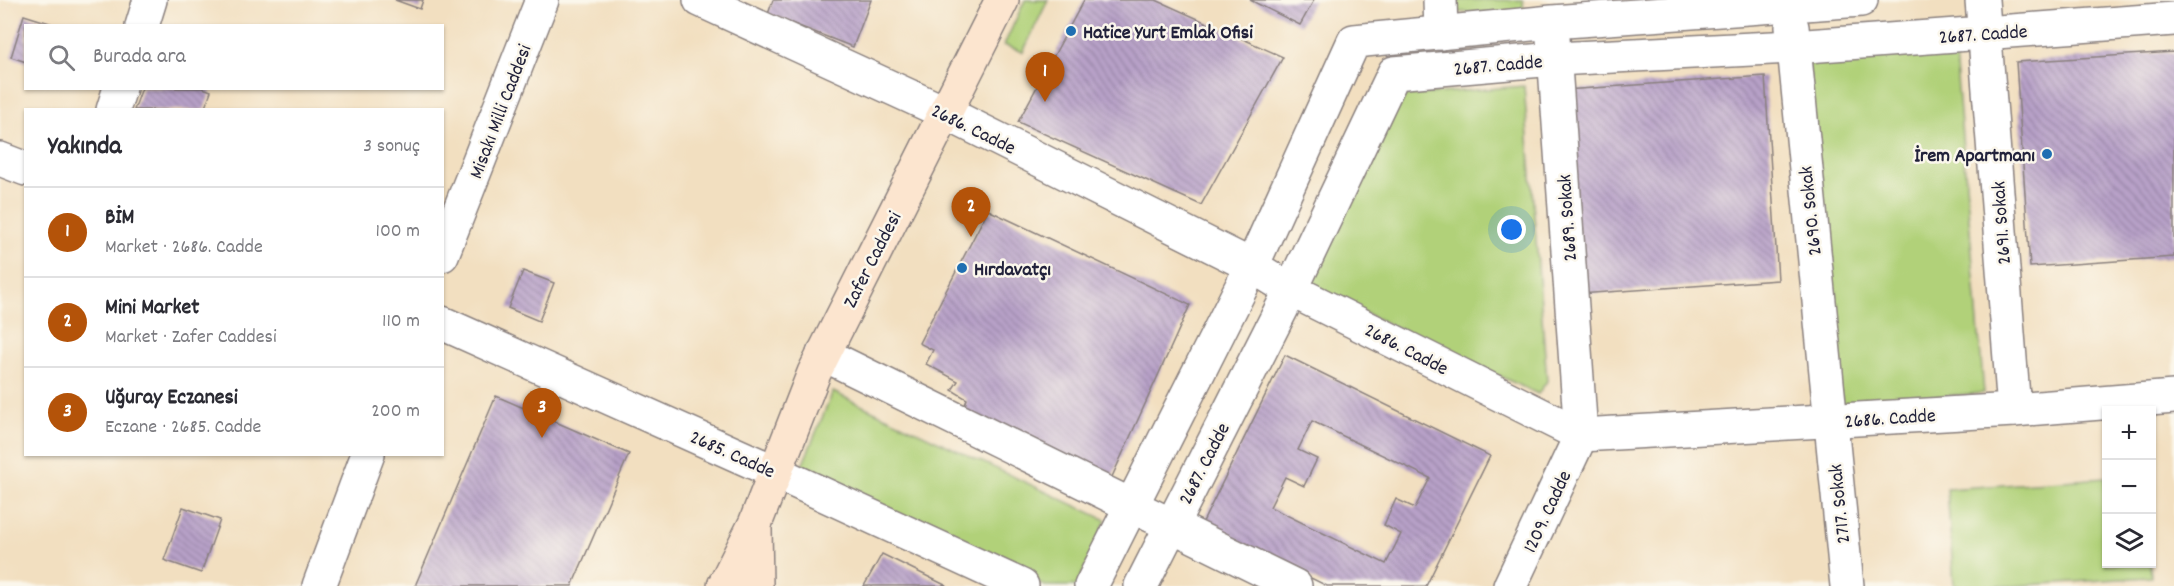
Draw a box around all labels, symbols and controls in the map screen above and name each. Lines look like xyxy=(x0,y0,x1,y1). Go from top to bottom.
street label: 2687. Cadde xyxy=(1938,19,2029,53)
place label: Hatice Yurt Emlak Ofisi xyxy=(1083,20,1253,48)
search box xyxy=(24,24,444,90)
marker: Hatice Yurt Emlak Ofisi xyxy=(1064,24,1078,38)
icon: search xyxy=(45,41,78,74)
street label: Misakı Milli Caddesi xyxy=(463,41,540,183)
text: Burada ara xyxy=(93,42,186,73)
street label: 2687. Cadde xyxy=(1453,49,1544,85)
pin: 1 xyxy=(1026,52,1064,102)
street label: 2686. Cadde xyxy=(926,98,1020,163)
text: Yakında xyxy=(48,129,122,166)
text: 3 sonuç xyxy=(363,133,420,161)
place label: İrem Apartmanı xyxy=(1915,143,2035,171)
marker: İrem Apartmanı xyxy=(2040,147,2054,161)
street label: 2690. Sokak xyxy=(1793,164,1831,257)
street label: 2689. Sokak xyxy=(1552,173,1586,262)
street label: 2691. Sokak xyxy=(1986,180,2020,265)
pin: 2 xyxy=(952,188,990,237)
text: BİM xyxy=(105,203,134,234)
street label: Zafer Caddesi xyxy=(837,207,910,313)
your location xyxy=(1497,215,1526,244)
text: 1 xyxy=(65,218,70,246)
text: 100 m xyxy=(376,218,420,246)
text: Market · 2686. Cadde xyxy=(105,234,263,262)
place label: Hırdavatçı xyxy=(974,257,1051,285)
marker: Hırdavatçı xyxy=(955,261,969,275)
text: Mini Market xyxy=(105,293,199,324)
text: 2 xyxy=(63,308,72,336)
text: 110 m xyxy=(382,308,420,336)
street label: 2686. Cadde xyxy=(1359,318,1453,384)
text: Market · Zafer Caddesi xyxy=(105,324,277,352)
text: Uğuray Eczanesi xyxy=(105,383,238,414)
pin: 3 xyxy=(522,388,562,438)
text: 3 xyxy=(63,398,72,426)
text: 200 m xyxy=(371,398,420,426)
street label: 2686. Cadde xyxy=(1844,403,1937,437)
map controls xyxy=(2102,406,2156,568)
button: + xyxy=(2102,406,2156,460)
text: Eczane · 2685. Cadde xyxy=(105,414,261,442)
street label: 2687. Cadde xyxy=(1173,418,1238,510)
street label: 2685. Cadde xyxy=(685,425,779,487)
button: − xyxy=(2102,460,2156,514)
street label: 2717. Sokak xyxy=(1823,463,1859,545)
street label: 1209. Cadde xyxy=(1517,466,1580,558)
button: layers xyxy=(2102,514,2156,568)

